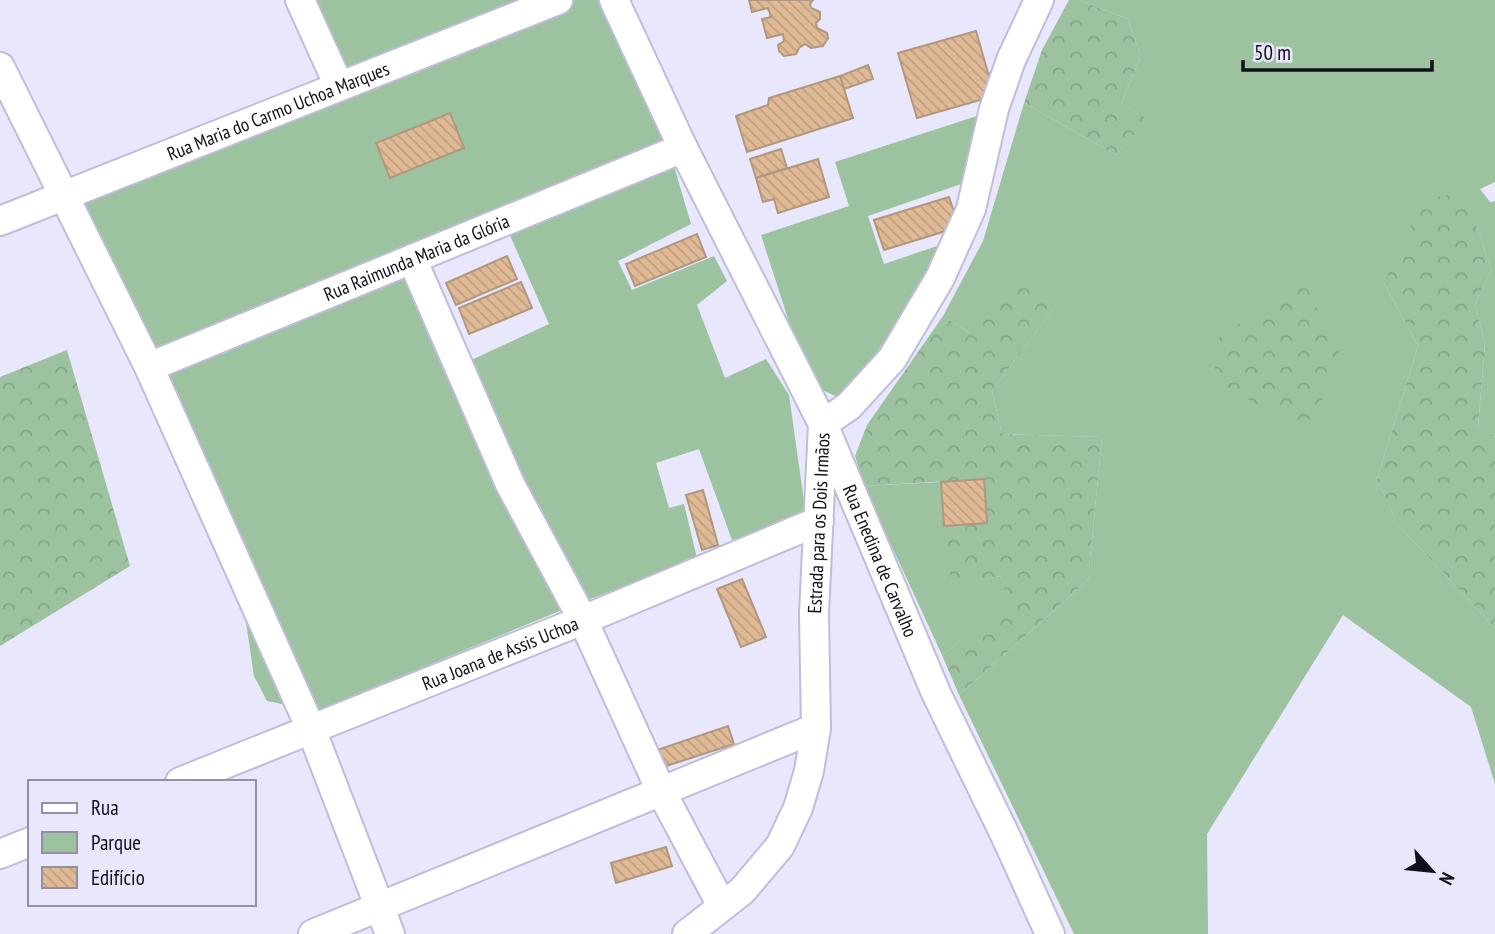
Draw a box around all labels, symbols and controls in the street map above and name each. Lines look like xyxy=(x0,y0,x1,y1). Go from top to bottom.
scale bar xyxy=(1243,28,1432,72)
text: 50 m xyxy=(1254,39,1291,66)
street label: Rua Maria do Carmo Uchoa Marques xyxy=(164,56,392,166)
street label: Rua Raimunda Maria da Glória xyxy=(320,209,513,306)
street label: Estrada para os Dois Irmãos xyxy=(802,432,835,614)
street label: Rua Enedina de Carvalho xyxy=(838,481,923,641)
street label: Rua Joana de Assis Uchoa xyxy=(418,611,582,695)
legend xyxy=(28,780,256,906)
text: Rua xyxy=(91,794,119,821)
text: Parque xyxy=(91,829,141,856)
north arrow xyxy=(1397,836,1467,906)
text: Edifício xyxy=(91,864,145,891)
text: N xyxy=(1434,869,1460,889)

